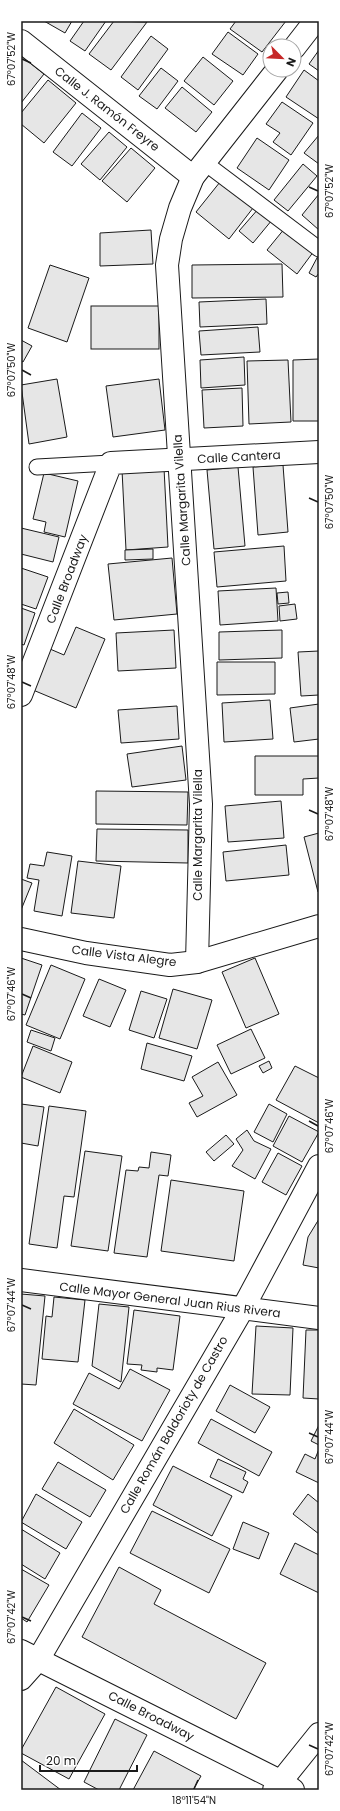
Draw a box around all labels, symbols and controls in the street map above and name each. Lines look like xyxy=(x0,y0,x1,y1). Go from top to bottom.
text: 67°07'52"W xyxy=(4,32,19,86)
north arrow xyxy=(262,38,302,78)
text: N xyxy=(282,55,300,69)
street label: Calle J. Ramón Freyre xyxy=(51,62,163,155)
text: 67°07'52"W xyxy=(322,164,337,218)
text: 67°07'50"W xyxy=(4,343,19,397)
street label: Calle Margarita Vilella xyxy=(168,434,195,566)
street label: Calle Cantera xyxy=(197,446,281,467)
text: 67°07'50"W xyxy=(322,475,337,529)
street label: Calle Broadway xyxy=(42,531,91,626)
text: 67°07'48"W xyxy=(4,655,19,709)
street label: Calle Margarita Vilella xyxy=(189,769,206,901)
text: 67°07'48"W xyxy=(322,787,337,841)
street label: Calle Vista Alegre xyxy=(71,941,177,970)
text: 67°07'46"W xyxy=(4,966,19,1021)
text: 67°07'46"W xyxy=(322,1098,337,1153)
text: 67°07'44"W xyxy=(4,1278,19,1332)
street label: Calle Mayor General Juan Rius Rivera xyxy=(59,1278,282,1322)
street label: Calle Román Baldorioty de Castro xyxy=(115,1332,232,1517)
text: 67°07'44"W xyxy=(322,1410,337,1464)
text: 67°07'42"W xyxy=(4,1590,19,1644)
street label: Calle Broadway xyxy=(105,1687,197,1745)
text: 67°07'42"W xyxy=(322,1722,337,1776)
scale bar xyxy=(40,1747,137,1773)
text: 20 m xyxy=(46,1752,76,1769)
text: 18°11'54"N xyxy=(172,1793,216,1808)

